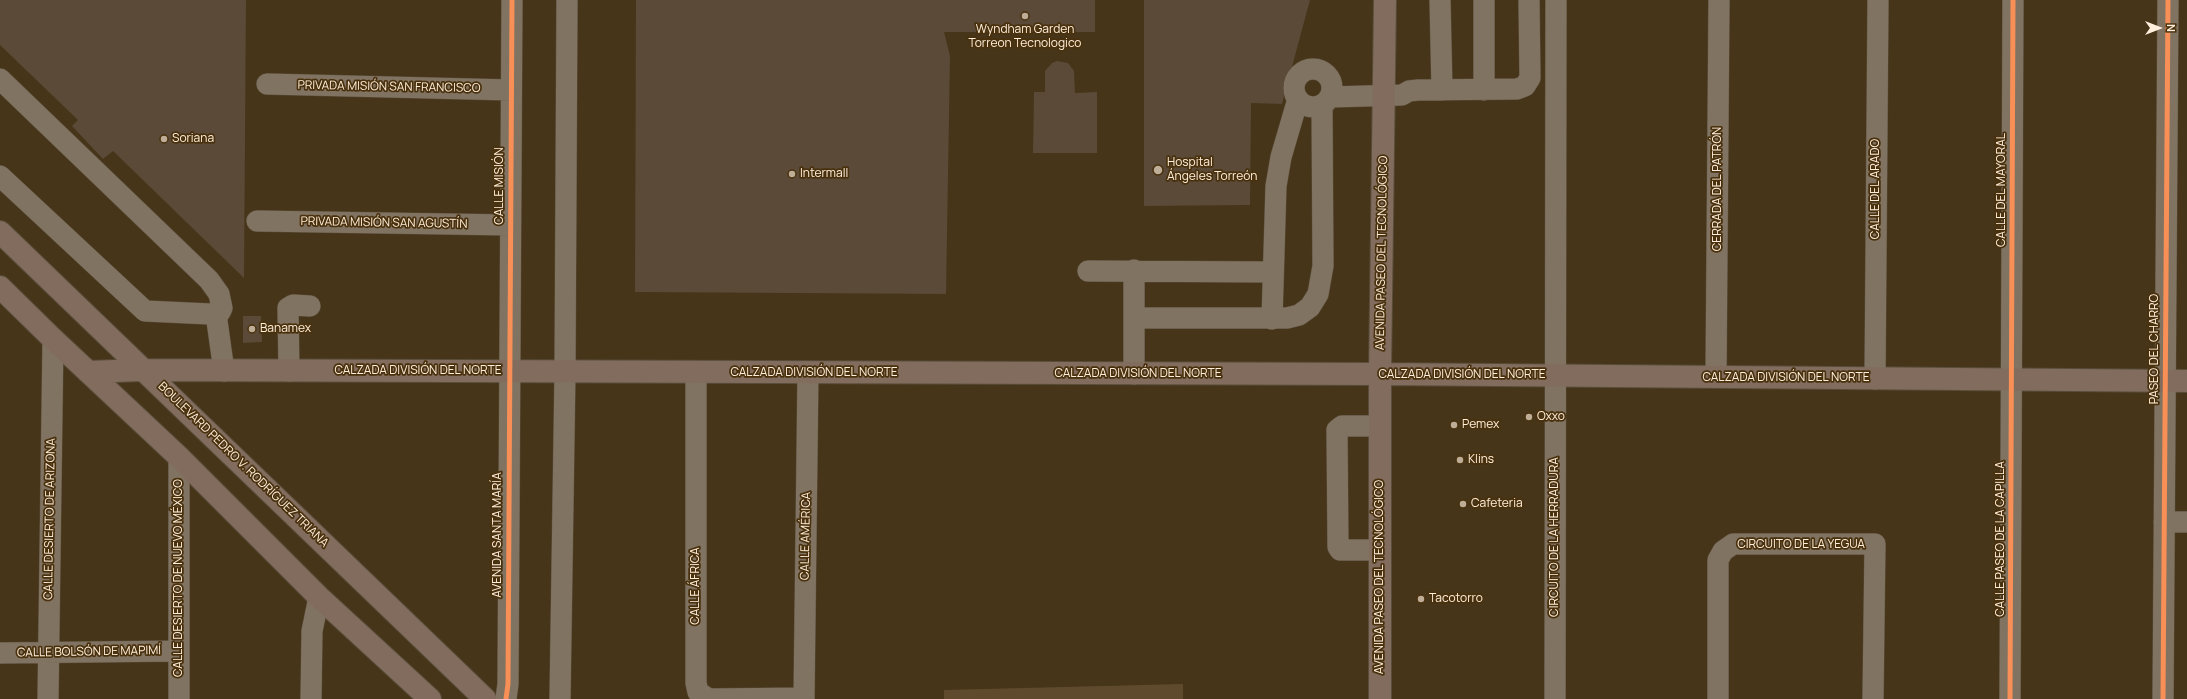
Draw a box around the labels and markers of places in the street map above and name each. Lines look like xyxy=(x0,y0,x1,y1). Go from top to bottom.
marker: Wyndham Garden Torreon Tecnologico xyxy=(1020,11,1030,21)
place label: Wyndham Garden Torreon Tecnologico xyxy=(969,23,1081,51)
place label: Soriana xyxy=(172,132,214,146)
marker: Soriana xyxy=(159,134,169,144)
place label: Hospital Ángeles Torreón xyxy=(1167,156,1257,184)
marker: Hospital Ángeles Torreón xyxy=(1152,164,1164,176)
place label: Intermall xyxy=(800,167,848,181)
marker: Intermall xyxy=(787,169,797,179)
place label: Banamex xyxy=(260,322,311,336)
marker: Banamex xyxy=(247,324,257,334)
place label: Oxxo xyxy=(1537,410,1565,424)
marker: Oxxo xyxy=(1524,412,1534,422)
place label: Pemex xyxy=(1462,418,1499,432)
marker: Pemex xyxy=(1449,420,1459,430)
place label: Klins xyxy=(1468,453,1494,467)
marker: Klins xyxy=(1455,455,1465,465)
place label: Cafeteria xyxy=(1471,497,1523,511)
marker: Cafeteria xyxy=(1458,499,1468,509)
place label: Tacotorro xyxy=(1429,592,1483,606)
marker: Tacotorro xyxy=(1416,594,1426,604)

